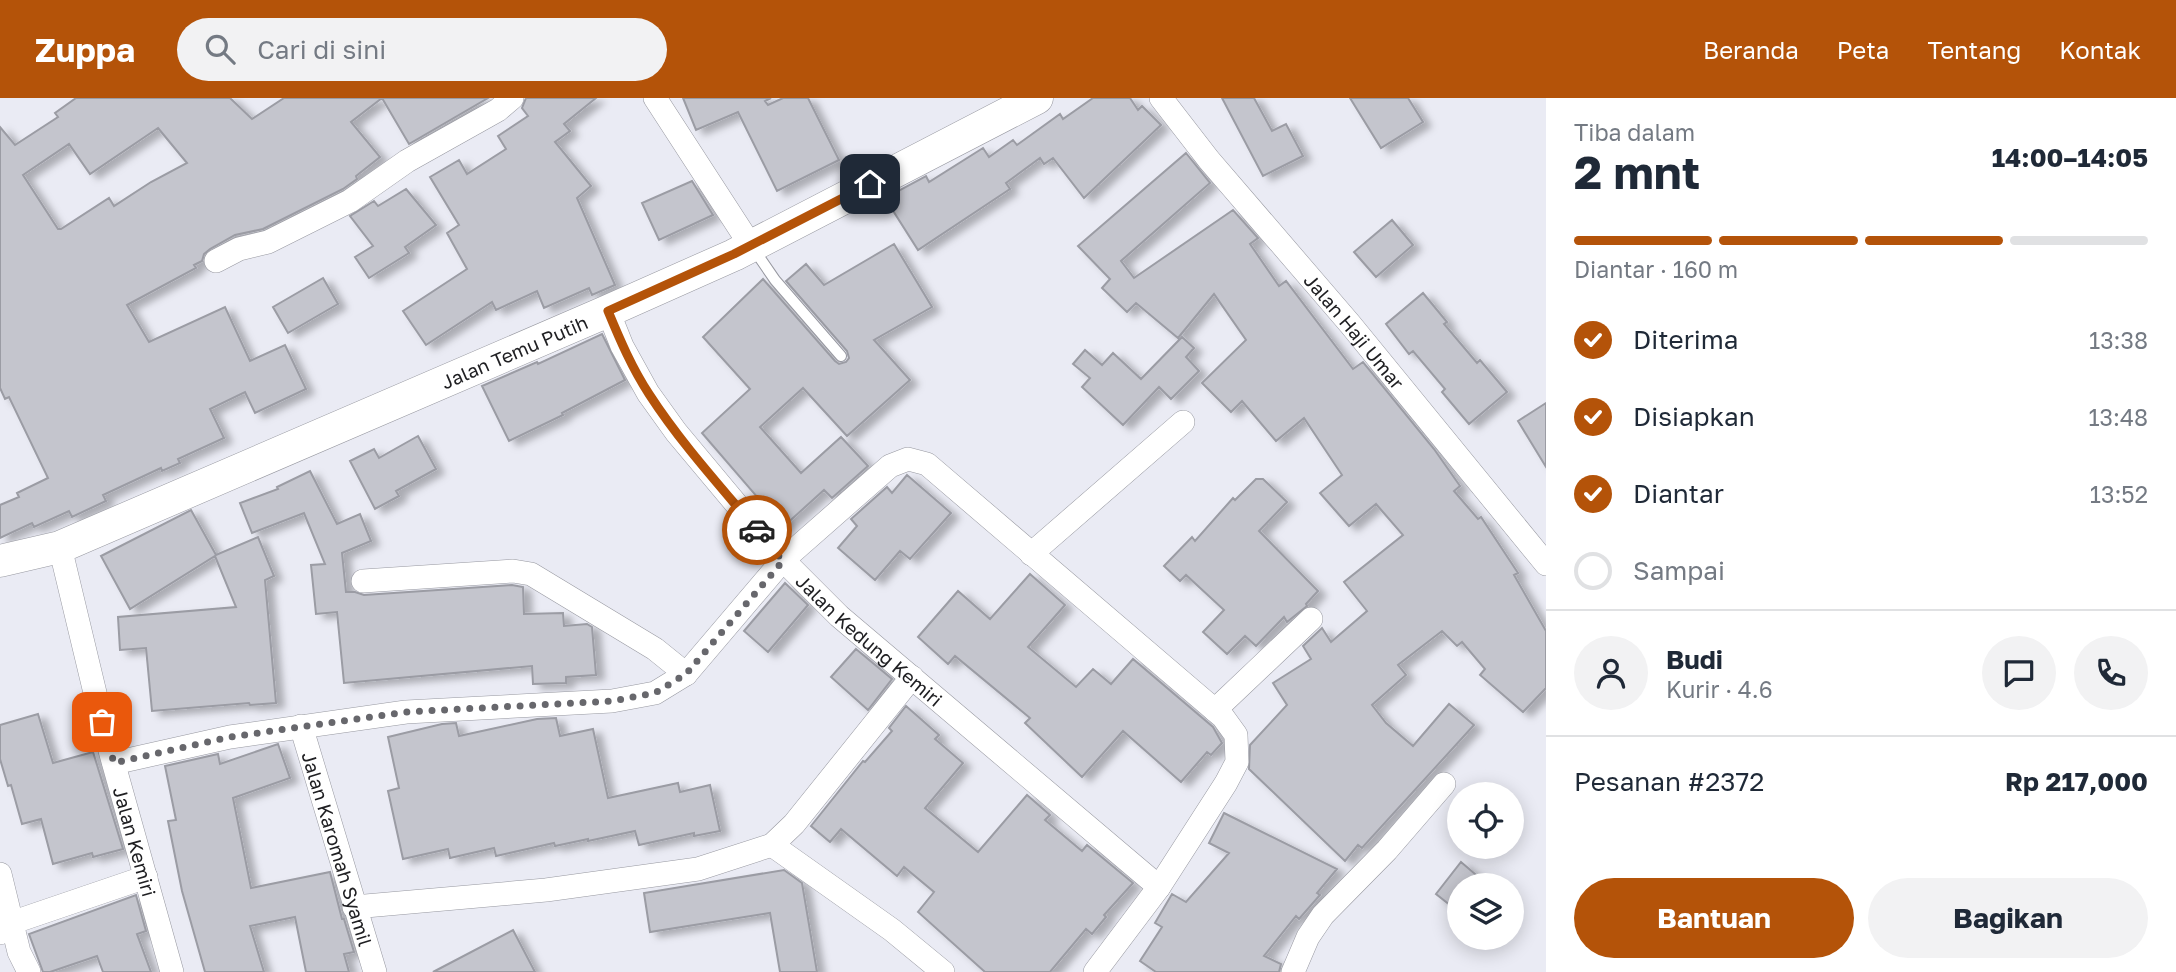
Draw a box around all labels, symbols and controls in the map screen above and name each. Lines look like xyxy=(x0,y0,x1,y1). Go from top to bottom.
search box xyxy=(177,18,667,81)
text: Zuppa xyxy=(35,30,135,69)
icon: search xyxy=(201,30,239,68)
text: Cari di sini xyxy=(257,34,386,65)
text: Beranda xyxy=(1703,35,1799,64)
text: Peta xyxy=(1837,35,1889,64)
text: Tentang xyxy=(1927,35,2021,64)
text: Kontak xyxy=(2059,35,2141,64)
text: Tiba dalam xyxy=(1574,118,1695,146)
text: 14:00–14:05 xyxy=(1992,142,2148,173)
text: 2 mnt xyxy=(1574,144,1700,199)
pin xyxy=(840,154,900,214)
icon: home xyxy=(851,165,889,203)
text: Diantar · 160 m xyxy=(1574,255,1738,283)
street label: Jalan Haji Umar xyxy=(1300,268,1410,394)
street label: Jalan Temu Putih xyxy=(437,310,591,393)
icon: check xyxy=(1574,321,1612,359)
text: Diterima xyxy=(1633,324,1738,355)
text: 13:38 xyxy=(2089,326,2148,354)
icon: check xyxy=(1574,398,1612,436)
text: Disiapkan xyxy=(1633,401,1755,432)
text: 13:48 xyxy=(2088,403,2148,431)
icon: check xyxy=(1574,475,1612,513)
text: Diantar xyxy=(1633,478,1724,509)
text: 13:52 xyxy=(2090,480,2148,508)
courier xyxy=(722,495,792,565)
icon: car xyxy=(738,511,776,549)
text: Sampai xyxy=(1633,555,1725,586)
street label: Jalan Kedung Kemiri xyxy=(792,569,948,710)
button: person xyxy=(1574,636,1648,710)
button: chat xyxy=(1982,636,2056,710)
button: phone xyxy=(2074,636,2148,710)
text: Budi xyxy=(1666,644,1723,675)
text: Kurir · 4.6 xyxy=(1666,675,1773,703)
pin xyxy=(72,692,132,752)
icon: bag xyxy=(83,703,121,741)
street label: Jalan Karomah Syamil xyxy=(298,749,378,948)
text: Pesanan #2372 xyxy=(1574,766,1764,797)
text: Rp 217,000 xyxy=(2005,766,2148,797)
map controls xyxy=(1447,782,1524,950)
button: locate xyxy=(1447,782,1524,859)
street label: Jalan Kemiri xyxy=(109,784,162,899)
button: layers xyxy=(1447,873,1524,950)
button: Bantuan xyxy=(1574,878,1854,958)
button: Bagikan xyxy=(1868,878,2148,958)

